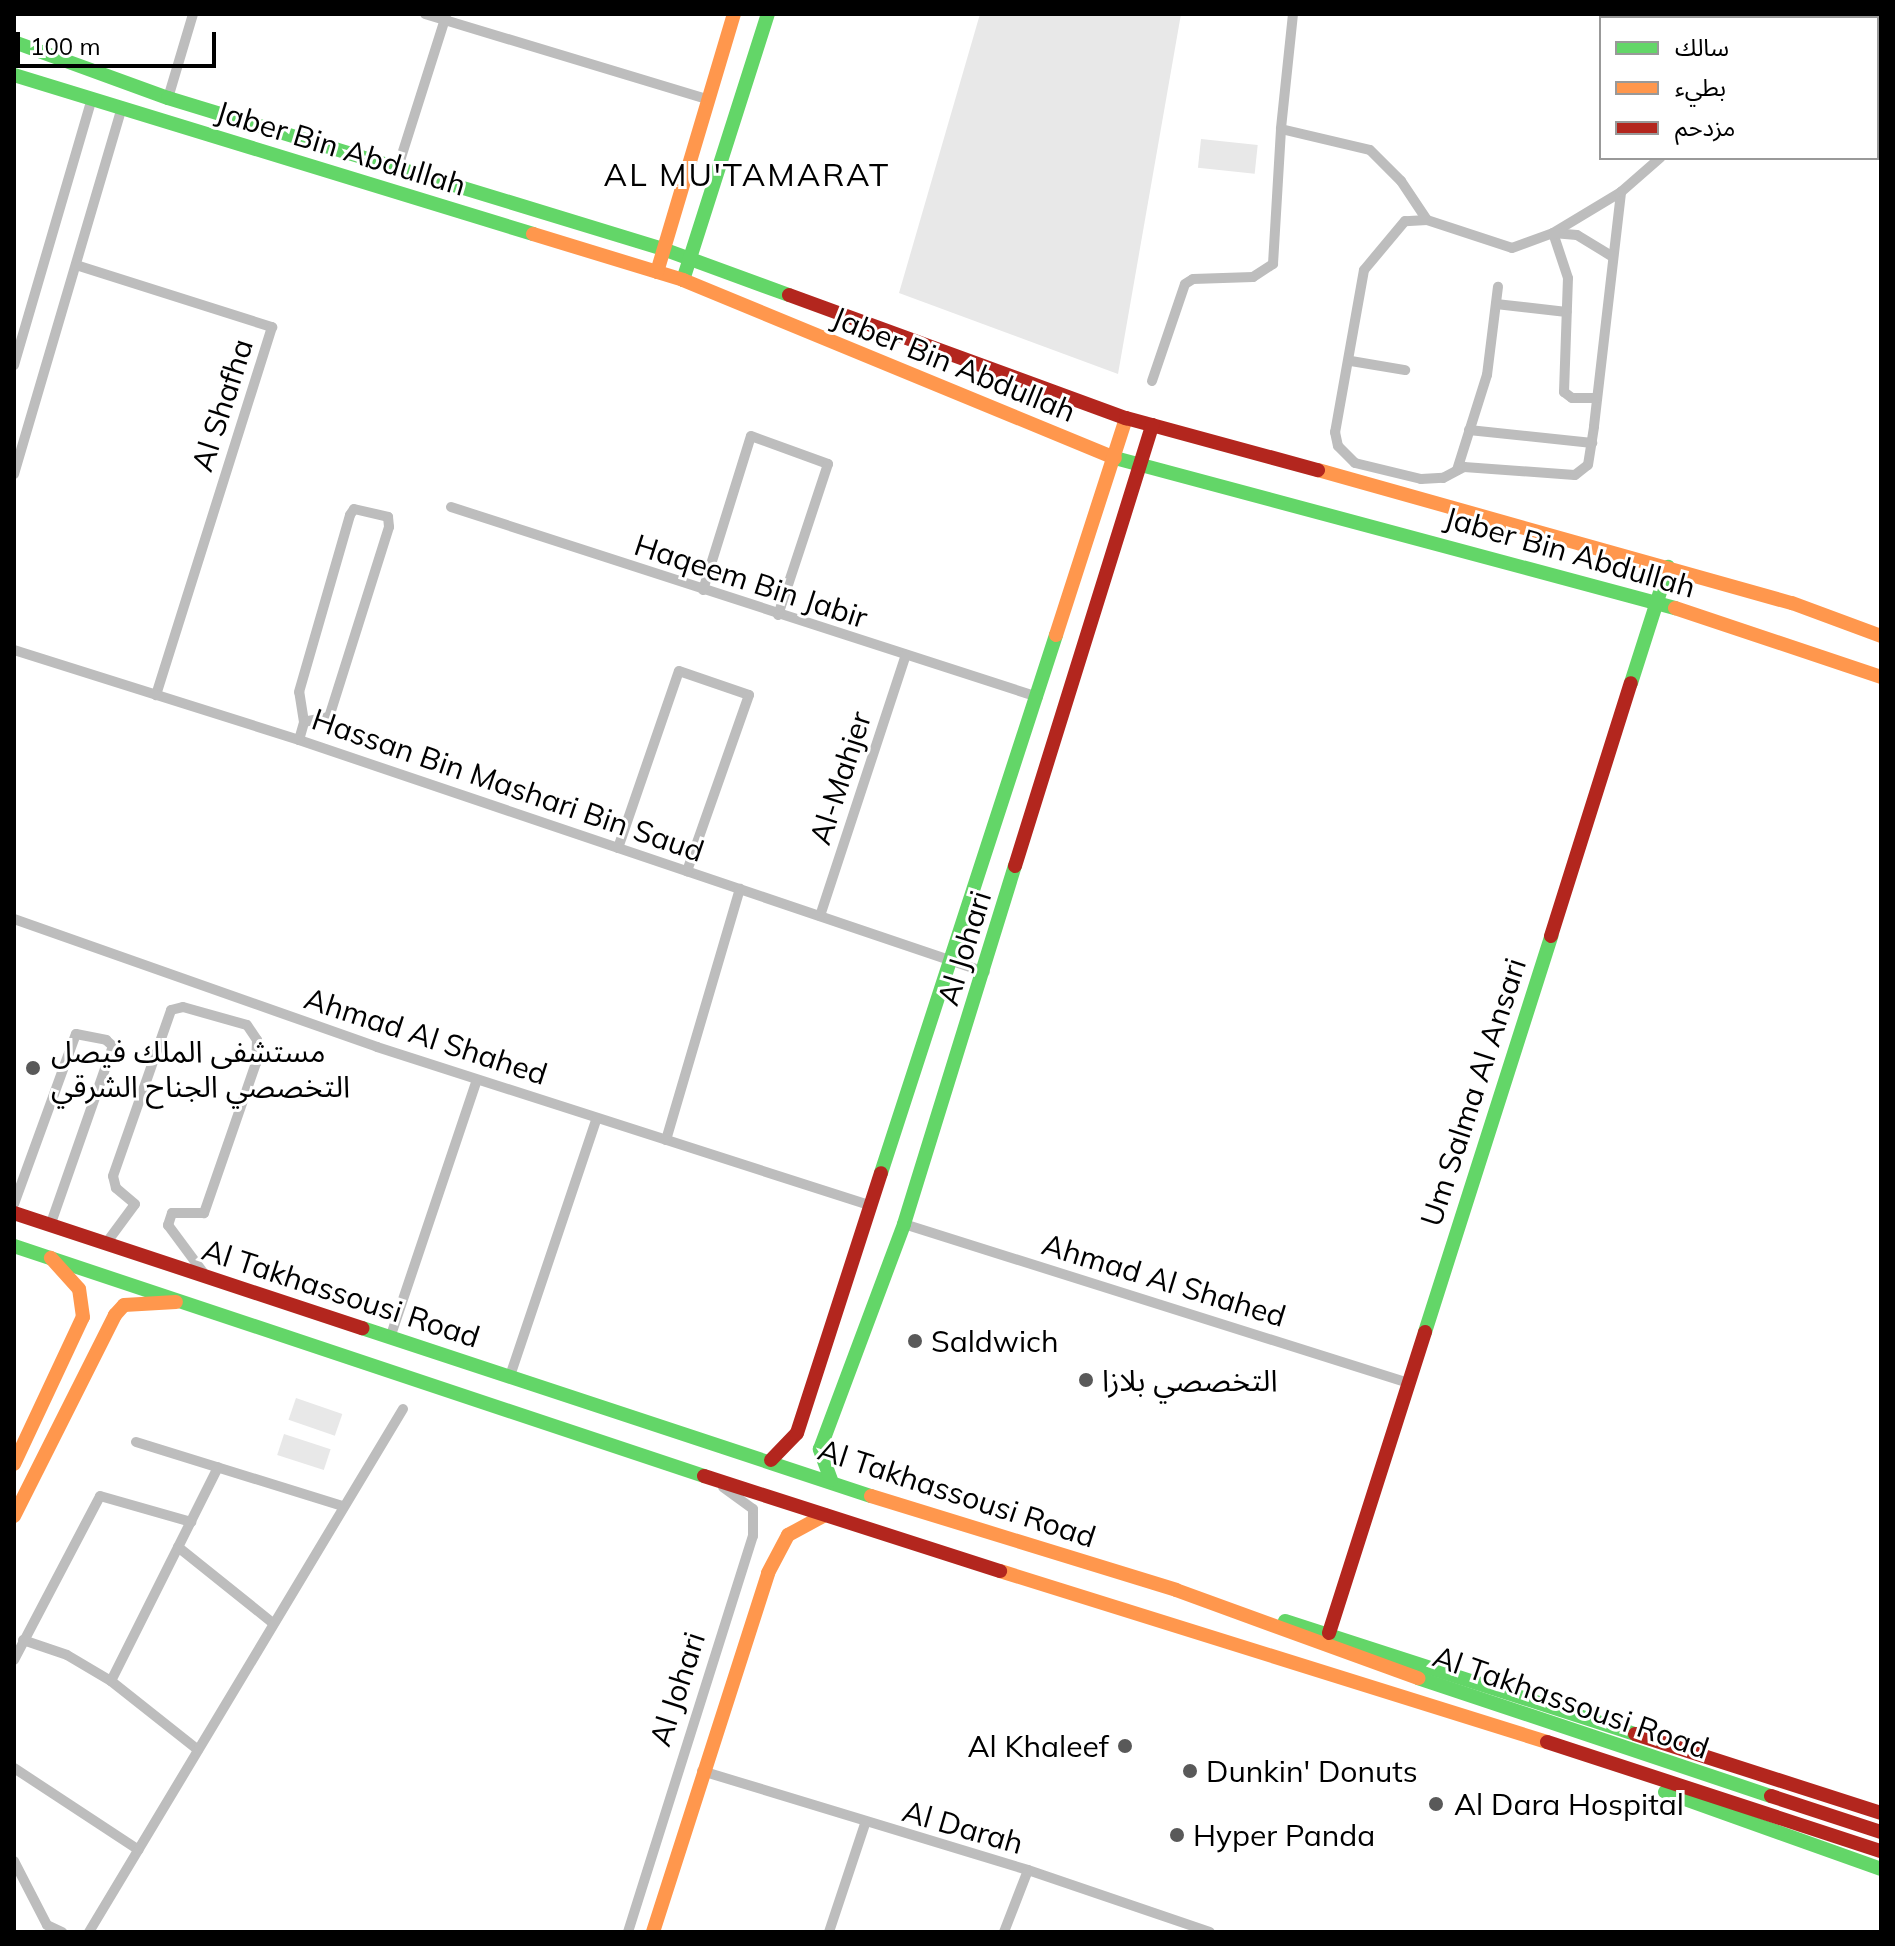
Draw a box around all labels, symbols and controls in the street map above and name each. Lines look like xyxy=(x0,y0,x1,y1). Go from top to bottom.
scale bar xyxy=(20,16,220,66)
legend xyxy=(1599,16,1879,160)
text: 100 m xyxy=(30,31,101,61)
text: سالك xyxy=(1675,32,1729,62)
text: بطيء xyxy=(1675,72,1726,102)
street label: Jaber Bin Abdullah xyxy=(212,93,470,203)
text: مزدحم xyxy=(1675,112,1735,142)
district label: AL MU'TAMARAT xyxy=(604,155,890,193)
street label: Jaber Bin Abdullah xyxy=(827,299,1081,429)
street label: Al Shafha xyxy=(184,334,260,476)
street label: Jaber Bin Abdullah xyxy=(1441,499,1699,605)
street label: Haqeem Bin Jabir xyxy=(630,526,872,636)
street label: Hassan Bin Mashari Bin Saud xyxy=(307,701,709,869)
street label: Al-Mahjer xyxy=(802,707,878,849)
street label: Al Johari xyxy=(930,886,998,1010)
street label: Um Salma Al Ansari xyxy=(1413,953,1533,1231)
street label: Ahmad Al Shahed xyxy=(300,980,552,1092)
place label: مستشفى الملك فيصل التخصصي الجناح الشرقي xyxy=(51,1033,350,1104)
marker: مستشفى الملك فيصل التخصصي الجناح الشرقي xyxy=(22,1057,44,1079)
street label: Ahmad Al Shahed xyxy=(1038,1226,1290,1334)
street label: Al Takhassousi Road xyxy=(198,1231,484,1355)
place label: Saldwich xyxy=(931,1323,1058,1359)
marker: Saldwich xyxy=(906,1332,924,1350)
place label: التخصصي بلازا xyxy=(1102,1362,1278,1398)
marker: التخصصي بلازا xyxy=(1077,1371,1095,1389)
street label: Al Takhassousi Road xyxy=(814,1431,1100,1555)
street label: Al Johari xyxy=(642,1628,712,1750)
street label: Al Takhassousi Road xyxy=(1428,1638,1714,1766)
place label: Al Khaleef xyxy=(967,1728,1109,1764)
marker: Al Khaleef xyxy=(1116,1737,1134,1755)
place label: Dunkin' Donuts xyxy=(1206,1753,1418,1789)
marker: Dunkin' Donuts xyxy=(1181,1762,1199,1780)
place label: Al Dara Hospital xyxy=(1454,1786,1684,1822)
street label: Al Darah xyxy=(899,1793,1027,1861)
marker: Al Dara Hospital xyxy=(1425,1793,1447,1815)
place label: Hyper Panda xyxy=(1193,1817,1375,1853)
marker: Hyper Panda xyxy=(1168,1826,1186,1844)

